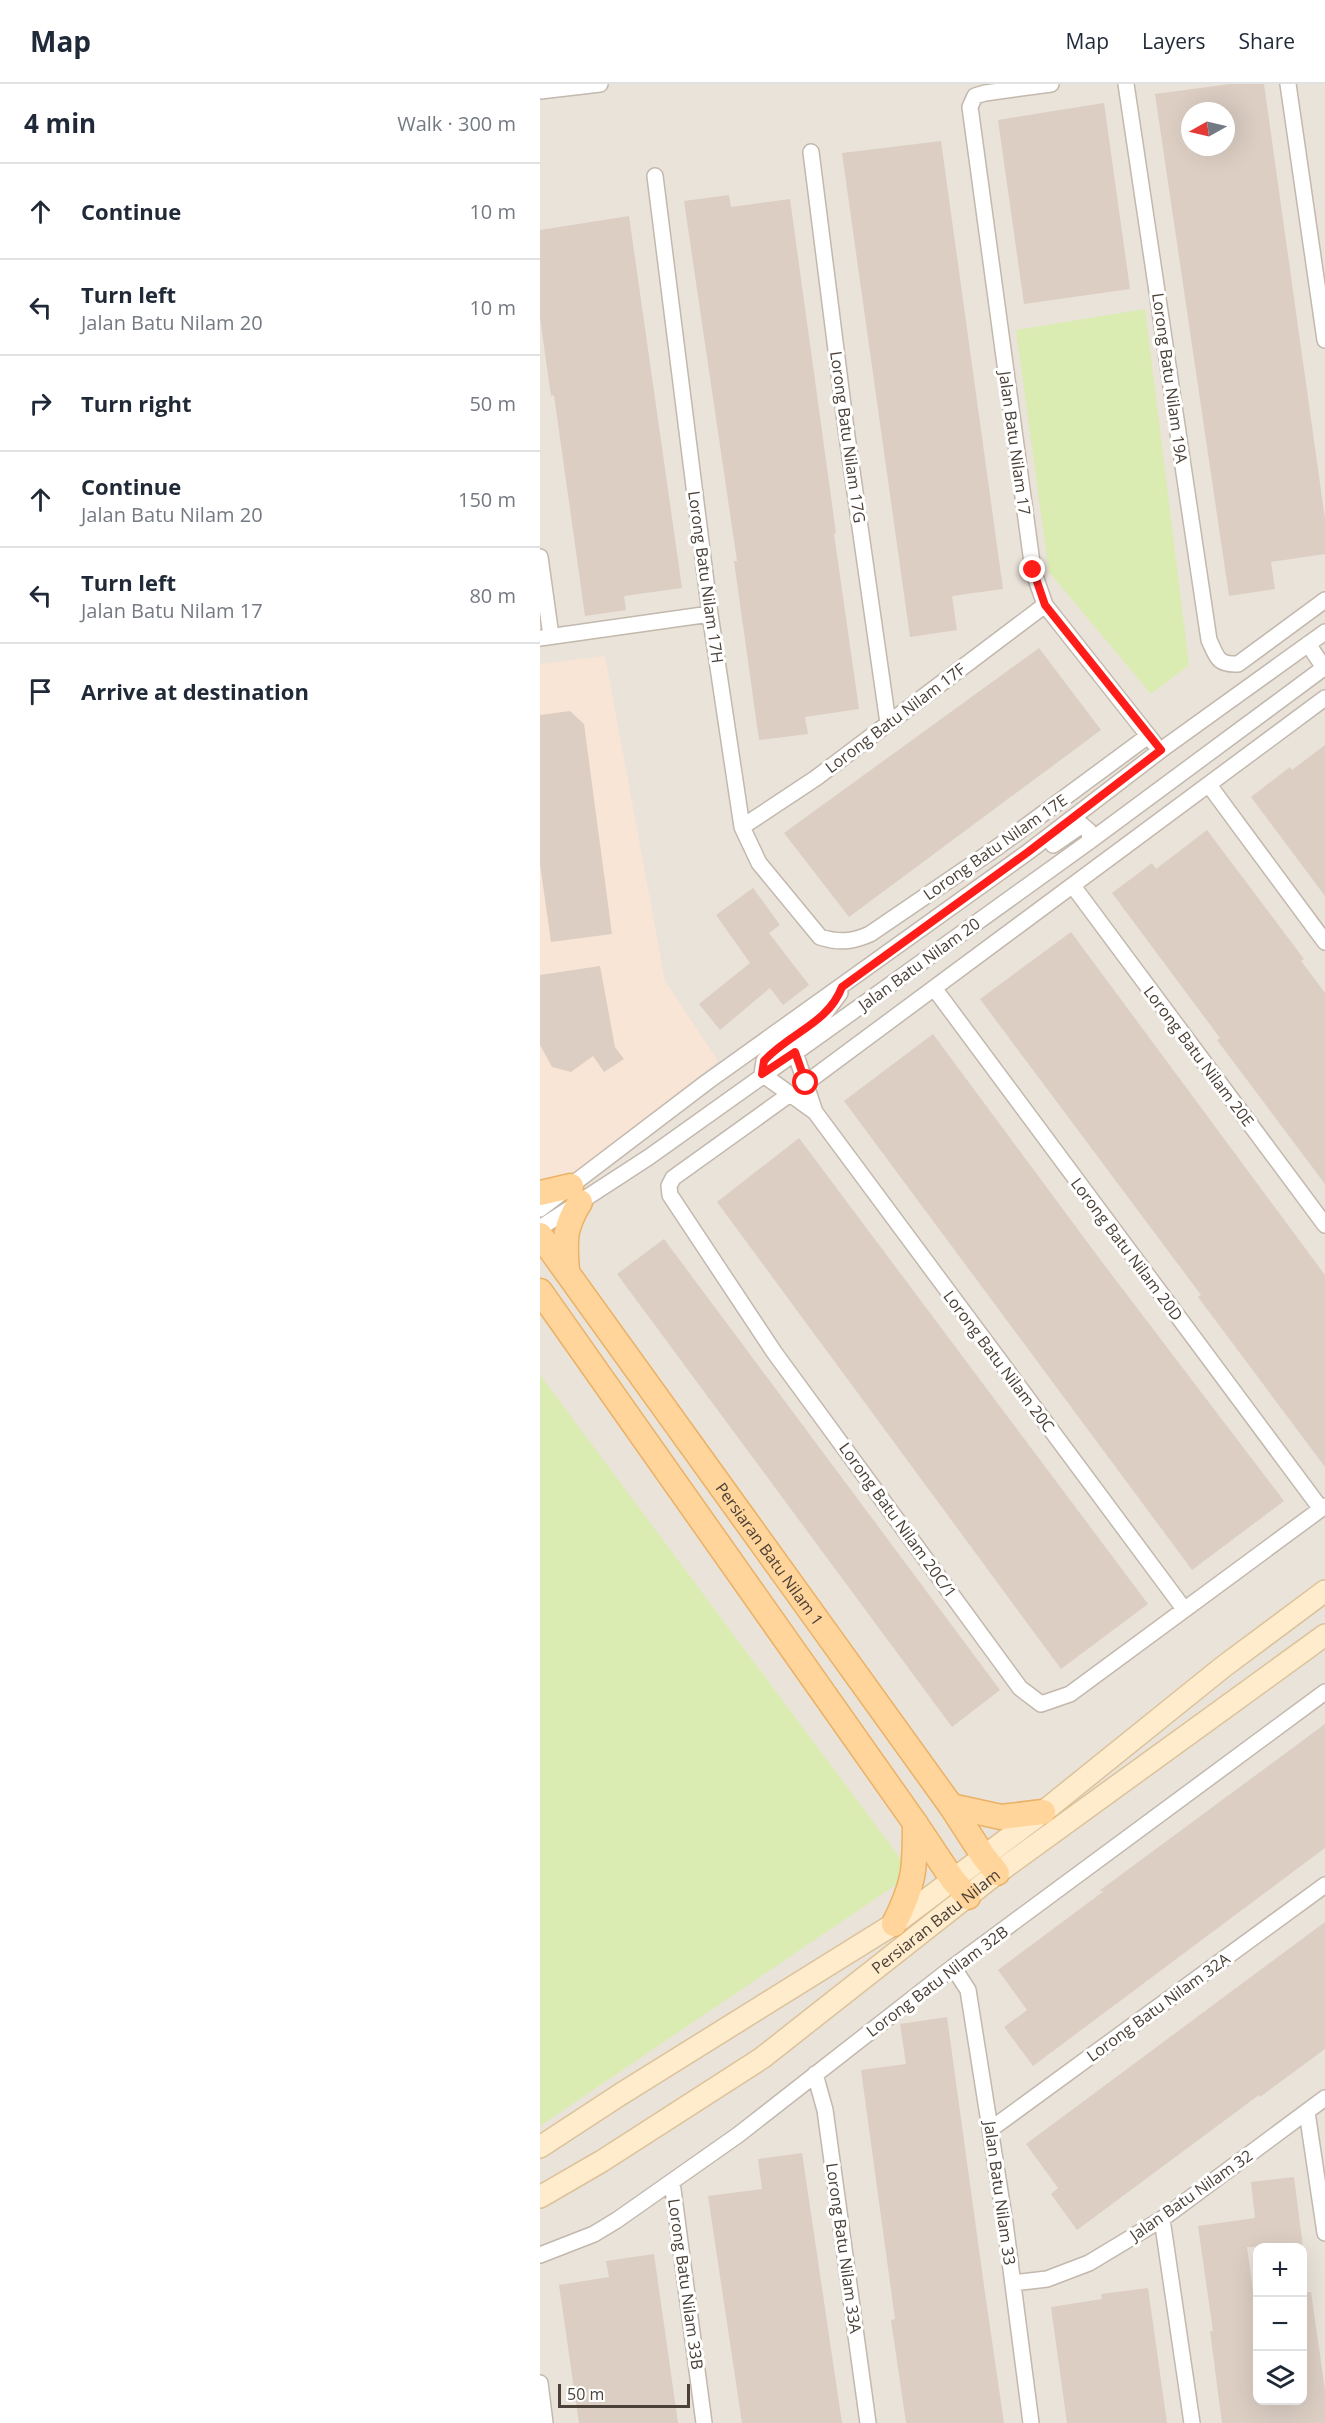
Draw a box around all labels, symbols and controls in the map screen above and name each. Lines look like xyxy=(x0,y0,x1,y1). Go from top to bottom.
text: Map xyxy=(30,22,91,60)
text: Map xyxy=(1066,27,1109,55)
text: Layers xyxy=(1142,27,1206,55)
text: Share xyxy=(1239,27,1295,55)
north arrow xyxy=(1181,102,1235,156)
text: 4 min xyxy=(24,105,96,141)
text: Walk · 300 m xyxy=(397,110,516,137)
icon: ahead xyxy=(24,195,57,228)
text: Continue xyxy=(81,196,181,226)
text: 10 m xyxy=(469,198,516,225)
text: Turn left xyxy=(81,279,176,309)
icon: left xyxy=(24,291,57,324)
street label: Lorong Batu Nilam 19A xyxy=(1147,291,1193,466)
text: 10 m xyxy=(469,294,516,321)
text: Jalan Batu Nilam 20 xyxy=(81,309,263,336)
street label: Lorong Batu Nilam 17G xyxy=(825,350,871,524)
street label: Jalan Batu Nilam 17 xyxy=(994,368,1036,516)
icon: right xyxy=(24,387,57,420)
text: Turn right xyxy=(81,388,192,418)
text: 50 m xyxy=(469,390,516,417)
text: Continue xyxy=(81,471,181,501)
icon: ahead xyxy=(24,483,57,516)
text: 150 m xyxy=(458,486,516,513)
street label: Lorong Batu Nilam 17H xyxy=(683,489,729,665)
text: Jalan Batu Nilam 20 xyxy=(81,501,263,528)
route end xyxy=(1019,556,1045,582)
text: Turn left xyxy=(81,567,176,597)
icon: left xyxy=(24,579,57,612)
text: 80 m xyxy=(469,582,516,609)
text: Jalan Batu Nilam 17 xyxy=(81,597,263,624)
street label: Lorong Batu Nilam 17F xyxy=(820,658,970,778)
icon: arrive xyxy=(24,675,57,708)
text: Arrive at destination xyxy=(81,676,309,706)
street label: Lorong Batu Nilam 17E xyxy=(919,789,1071,905)
street label: Jalan Batu Nilam 20 xyxy=(852,912,984,1017)
street label: Lorong Batu Nilam 20E xyxy=(1139,981,1259,1131)
route start xyxy=(792,1069,818,1095)
street label: Lorong Batu Nilam 20D xyxy=(1066,1173,1188,1325)
street label: Lorong Batu Nilam 20C xyxy=(938,1286,1060,1436)
street label: Lorong Batu Nilam 20C/1 xyxy=(834,1438,962,1602)
street label: Persiaran Batu Nilam 1 xyxy=(711,1478,829,1630)
street label: Persiaran Batu Nilam xyxy=(867,1864,1004,1979)
street label: Lorong Batu Nilam 32B xyxy=(862,1920,1012,2042)
street label: Lorong Batu Nilam 32A xyxy=(1082,1947,1235,2066)
street label: Jalan Batu Nilam 33 xyxy=(979,2118,1021,2266)
street label: Jalan Batu Nilam 32 xyxy=(1124,2144,1257,2247)
street label: Lorong Batu Nilam 33A xyxy=(821,2161,867,2336)
street label: Lorong Batu Nilam 33B xyxy=(663,2197,709,2371)
map controls xyxy=(1253,2243,1307,2405)
button: + xyxy=(1253,2243,1307,2297)
button: − xyxy=(1253,2297,1307,2351)
button: layers xyxy=(1253,2351,1307,2405)
scale bar xyxy=(558,2381,690,2408)
text: 50 m xyxy=(567,2383,604,2405)

